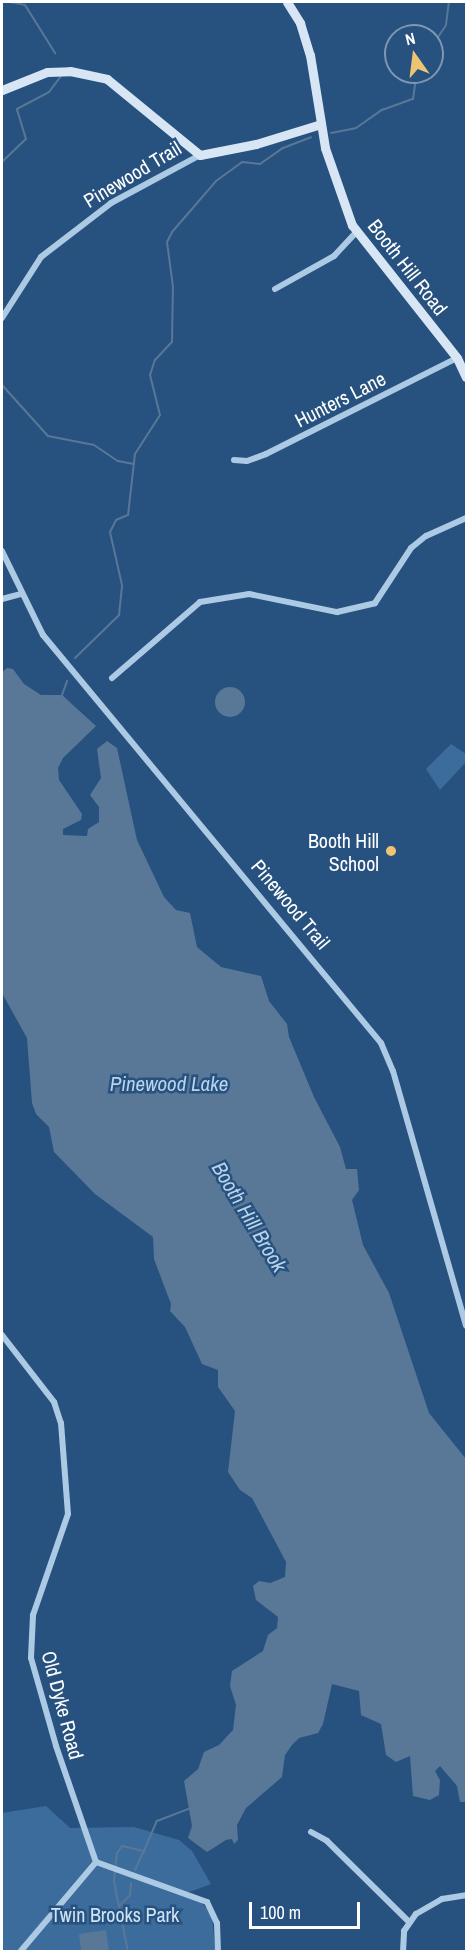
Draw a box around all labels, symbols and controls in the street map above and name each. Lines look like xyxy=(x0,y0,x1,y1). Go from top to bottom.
north arrow xyxy=(384,24,444,84)
text: N xyxy=(403,27,417,50)
street label: Pinewood Trail xyxy=(79,135,185,213)
street label: Booth Hill Road xyxy=(363,214,453,320)
street label: Hunters Lane xyxy=(291,366,389,432)
place label: Booth Hill School xyxy=(308,828,379,875)
marker: Booth Hill School xyxy=(384,844,398,858)
street label: Pinewood Trail xyxy=(247,854,335,954)
water label: Pinewood Lake xyxy=(110,1071,228,1097)
water label: Booth Hill Brook xyxy=(206,1157,292,1277)
street label: Old Dyke Road xyxy=(37,1648,89,1762)
scale bar xyxy=(252,1890,363,1928)
text: 100 m xyxy=(260,1900,301,1925)
park label: Twin Brooks Park xyxy=(51,1902,179,1926)

